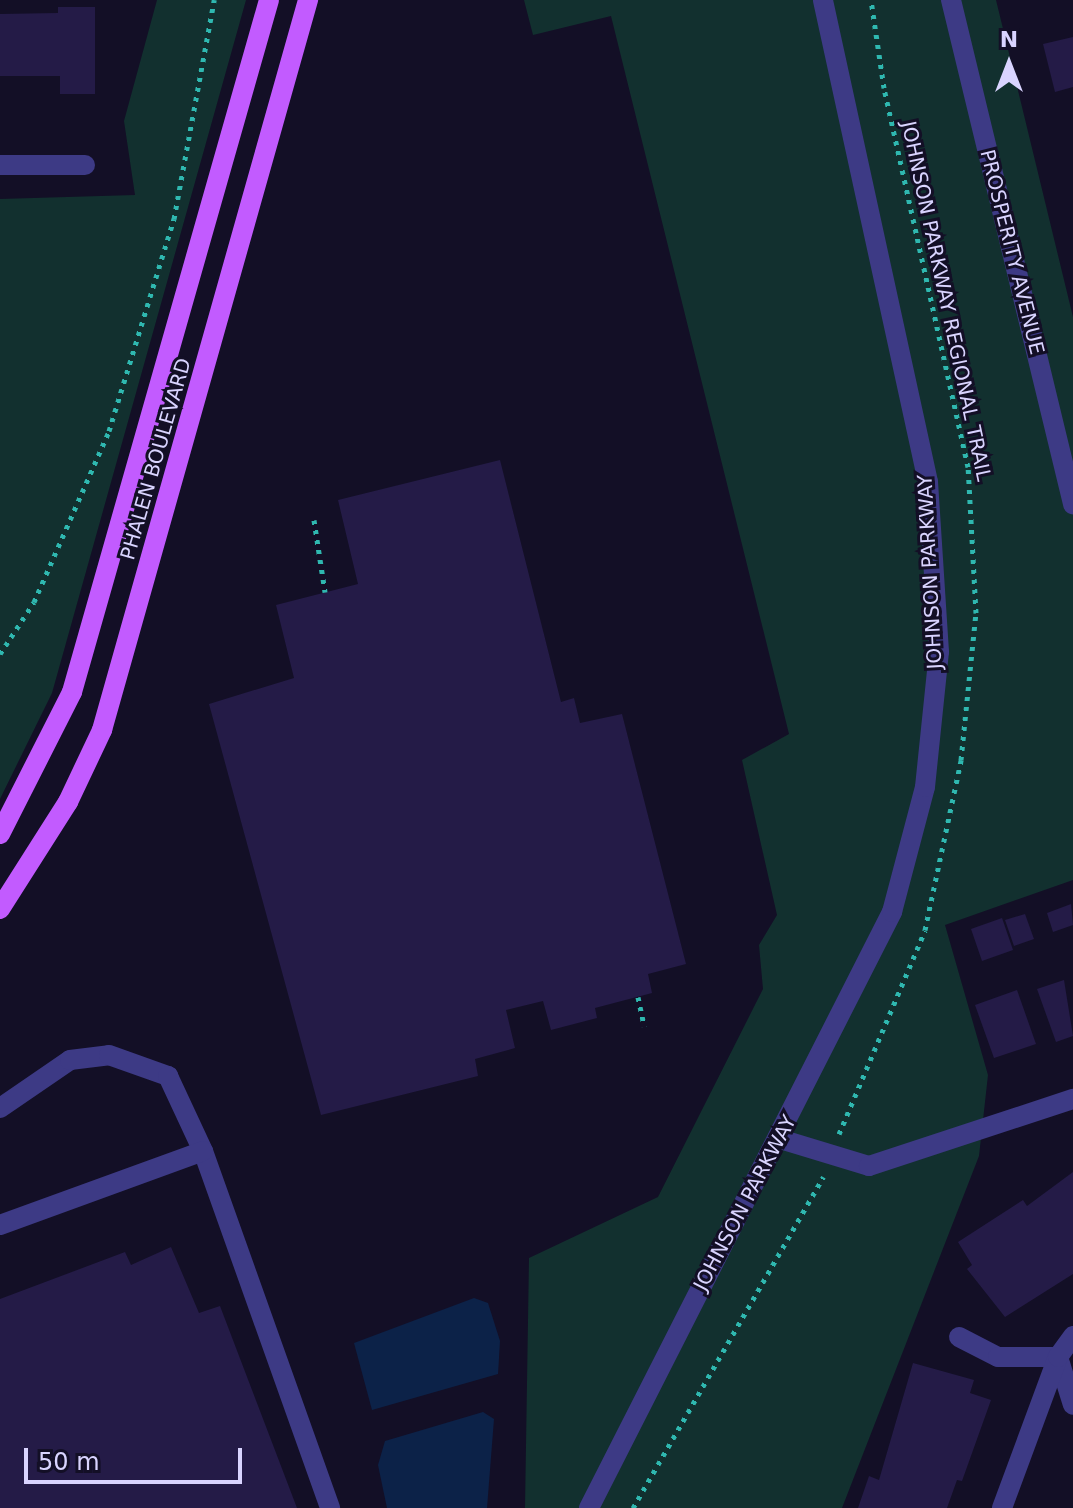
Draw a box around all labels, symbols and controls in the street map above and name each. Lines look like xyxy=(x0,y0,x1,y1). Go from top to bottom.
north arrow xyxy=(969,24,1049,104)
text: N xyxy=(1000,27,1018,52)
street label: JOHNSON PARKWAY REGIONAL TRAIL xyxy=(896,119,996,483)
street label: PROSPERITY AVENUE xyxy=(975,147,1049,357)
street label: PHALEN BOULEVARD xyxy=(116,355,196,563)
street label: JOHNSON PARKWAY xyxy=(913,474,947,670)
street label: JOHNSON PARKWAY xyxy=(689,1111,801,1295)
scale bar xyxy=(28,1432,246,1482)
text: 50 m xyxy=(38,1448,100,1476)

